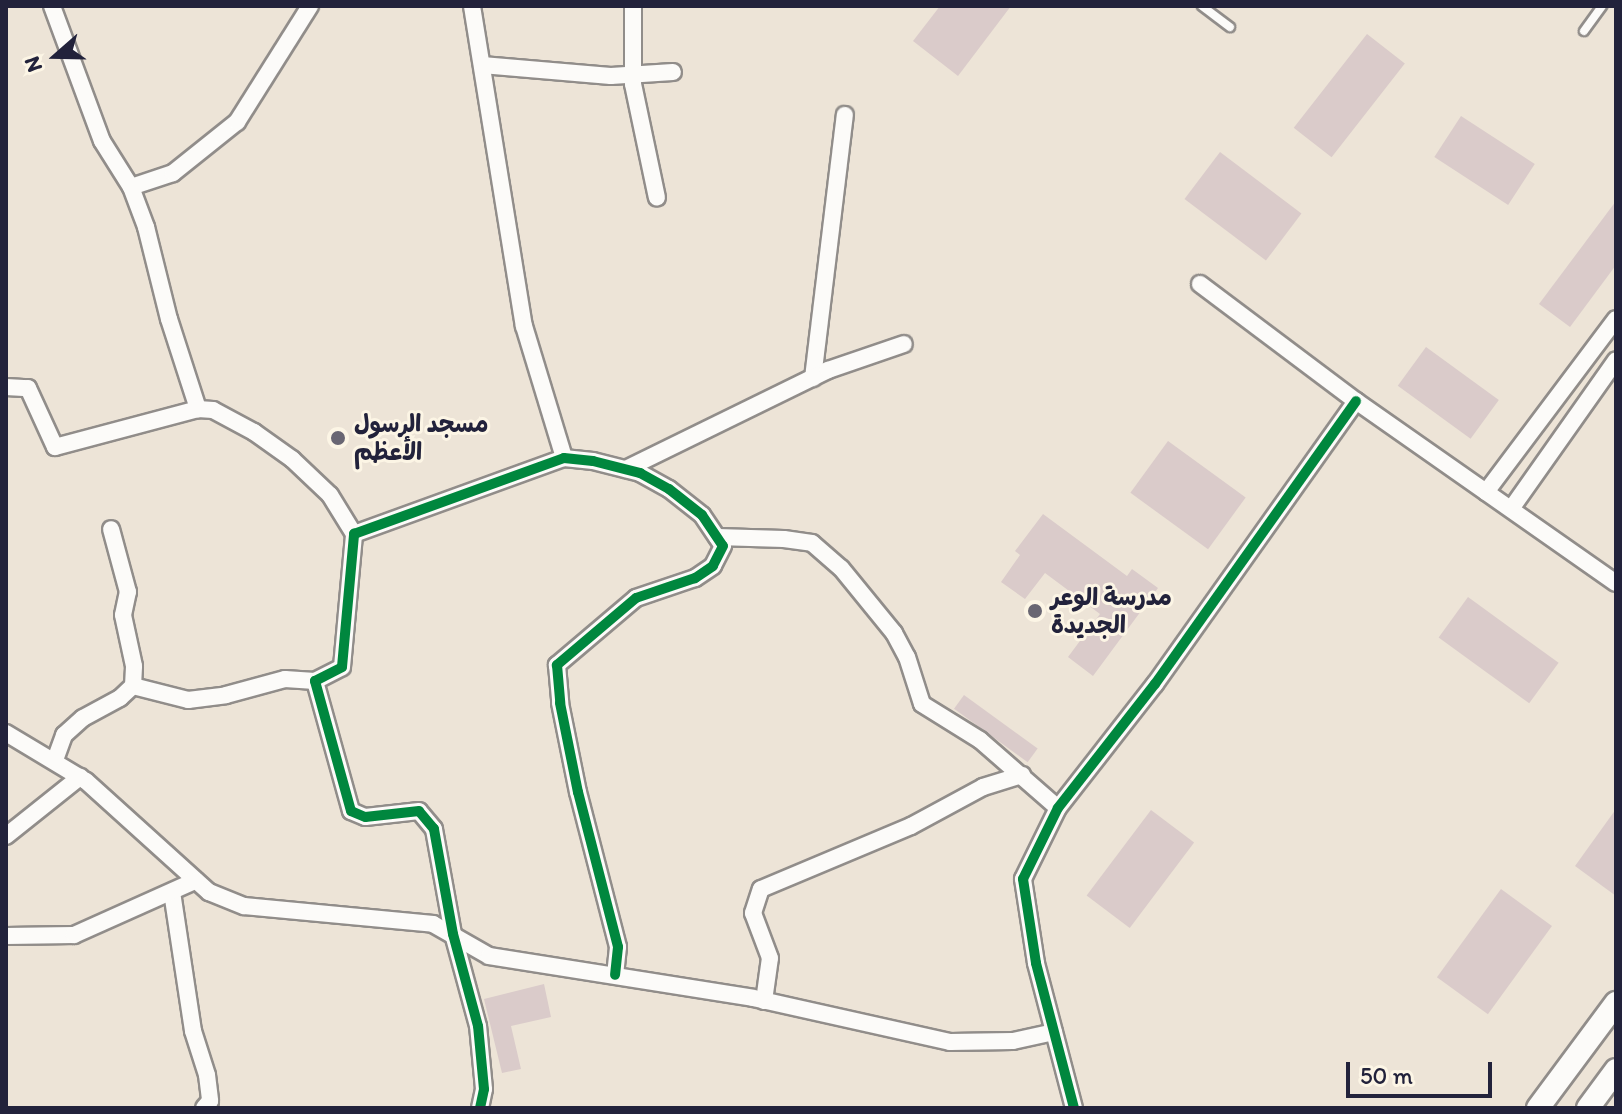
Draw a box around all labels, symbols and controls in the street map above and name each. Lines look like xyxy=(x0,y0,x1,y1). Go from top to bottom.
north arrow xyxy=(16,16,96,96)
text: N xyxy=(18,53,48,76)
place label: مسجد الرسول الأعظم xyxy=(354,410,488,466)
marker: مسجد الرسول الأعظم xyxy=(329,429,347,447)
place label: مدرسة الوعر الجديدة xyxy=(1051,583,1172,639)
marker: مدرسة الوعر الجديدة xyxy=(1026,602,1044,620)
scale bar xyxy=(1350,1046,1496,1096)
text: 50 m xyxy=(1360,1061,1413,1090)

